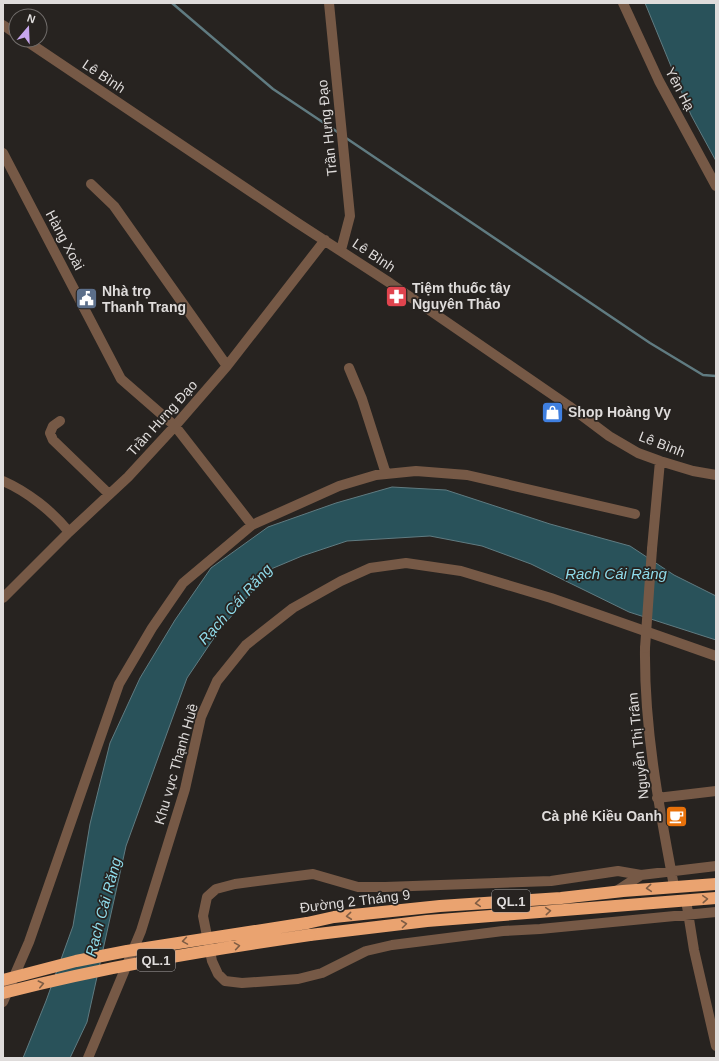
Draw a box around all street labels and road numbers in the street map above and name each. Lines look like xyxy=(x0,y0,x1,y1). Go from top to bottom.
street label: Lê Bình xyxy=(80,56,128,96)
street label: Yên Hạ xyxy=(662,65,698,114)
street label: Trần Hưng Đạo xyxy=(314,79,340,177)
street label: Hàng Xoài xyxy=(43,207,87,273)
street label: Lê Bình xyxy=(350,235,398,275)
street label: Trần Hưng Đạo xyxy=(124,377,200,459)
street label: Lê Bình xyxy=(637,428,687,460)
street label: Nguyễn Thị Trâm xyxy=(624,692,652,800)
street label: Khu vực Thạnh Huề xyxy=(151,701,201,826)
street label: Đường 2 Tháng 9 xyxy=(299,886,411,916)
road number: QL.1 xyxy=(492,890,530,912)
road number: QL.1 xyxy=(137,949,175,971)

